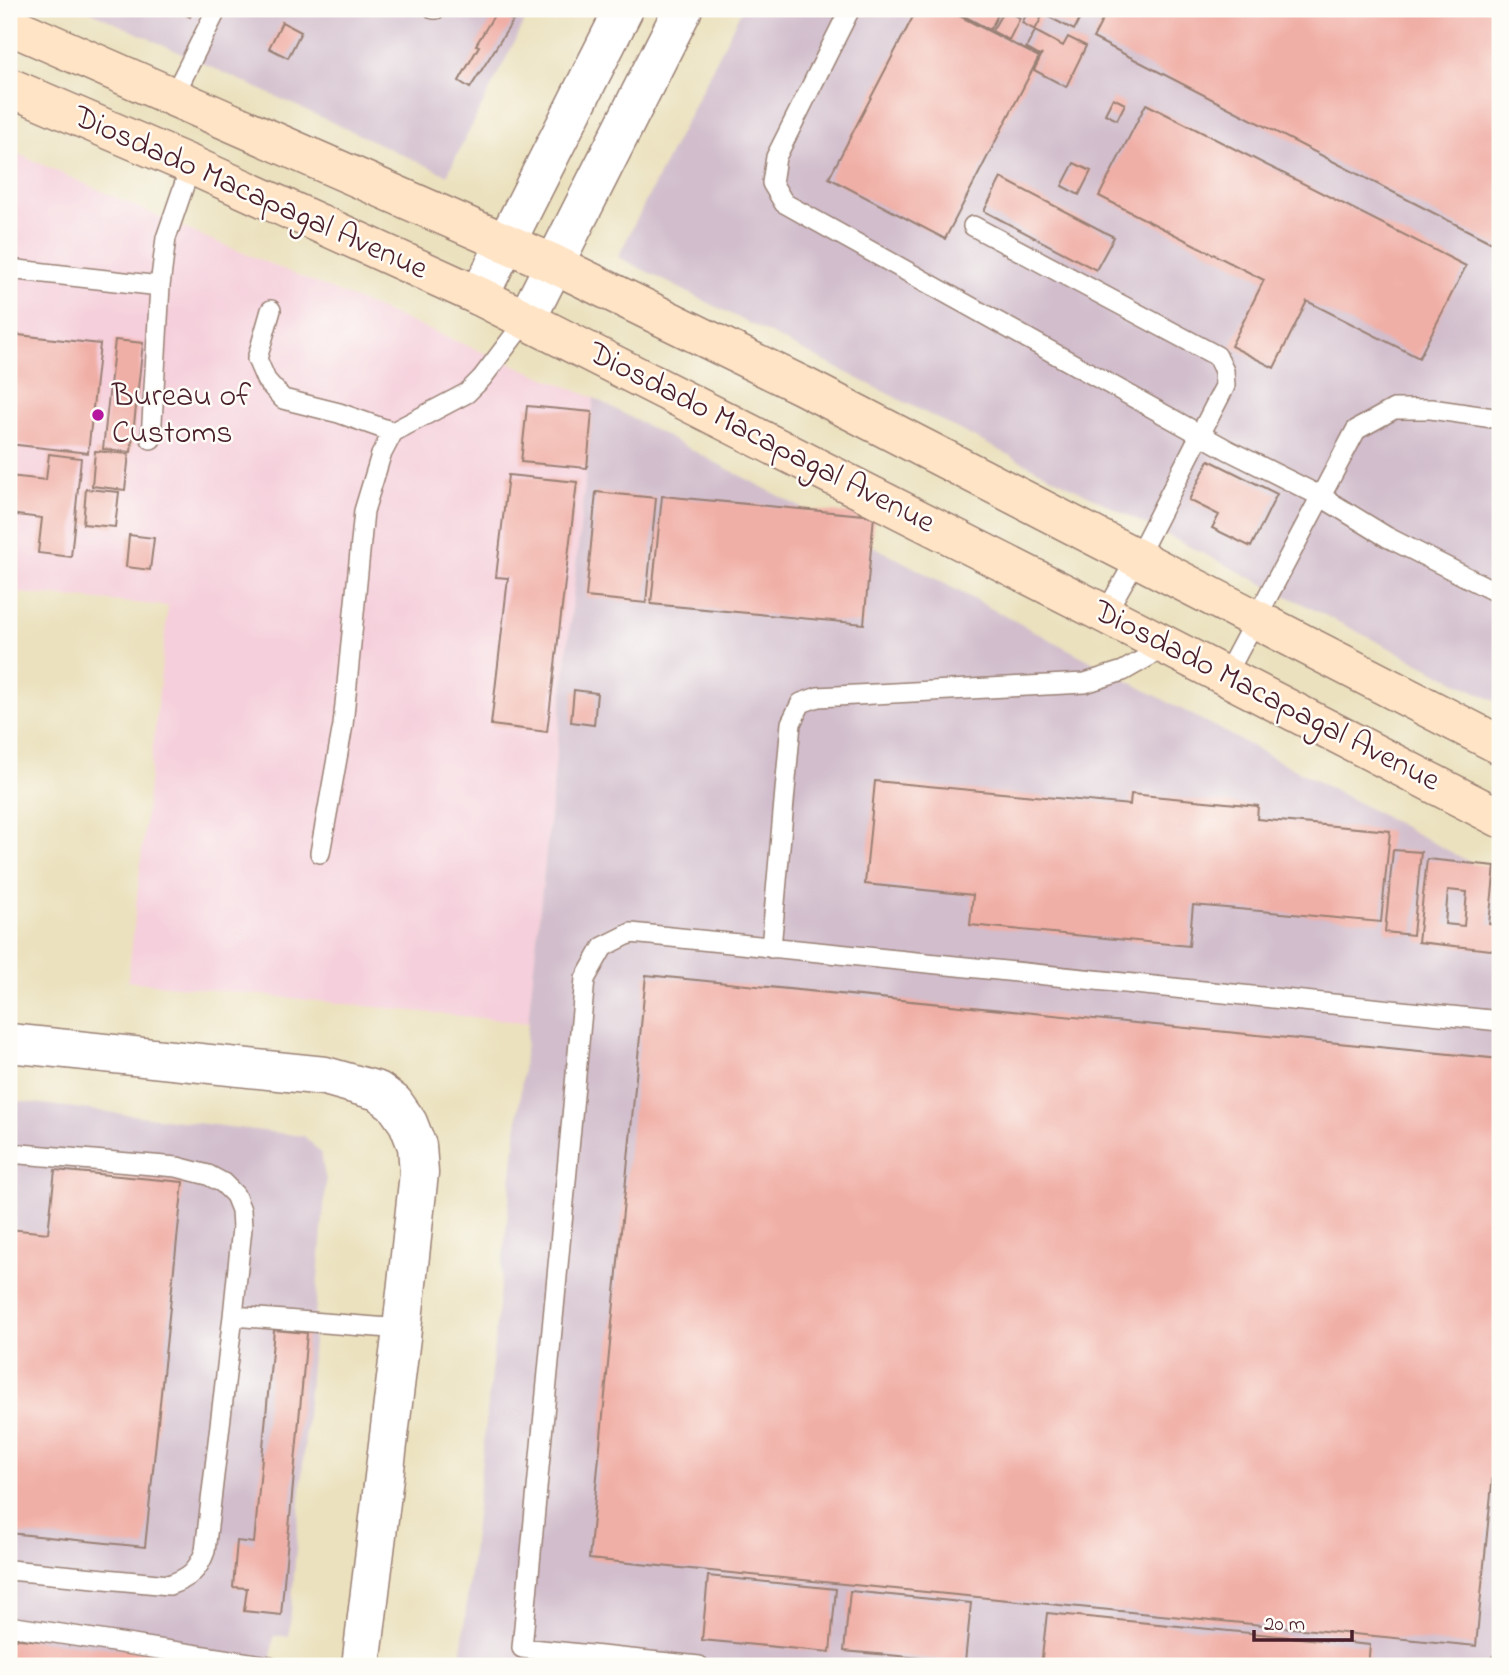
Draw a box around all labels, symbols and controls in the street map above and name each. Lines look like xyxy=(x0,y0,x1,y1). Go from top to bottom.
street label: Diosdado Macapagal Avenue xyxy=(64,94,435,294)
street label: Diosdado Macapagal Avenue xyxy=(579,331,943,547)
place label: Bureau of Customs xyxy=(111,374,251,458)
marker: Bureau of Customs xyxy=(90,407,106,423)
street label: Diosdado Macapagal Avenue xyxy=(1084,589,1448,805)
scale bar xyxy=(1254,1598,1352,1642)
text: 20 m xyxy=(1264,1610,1305,1640)

